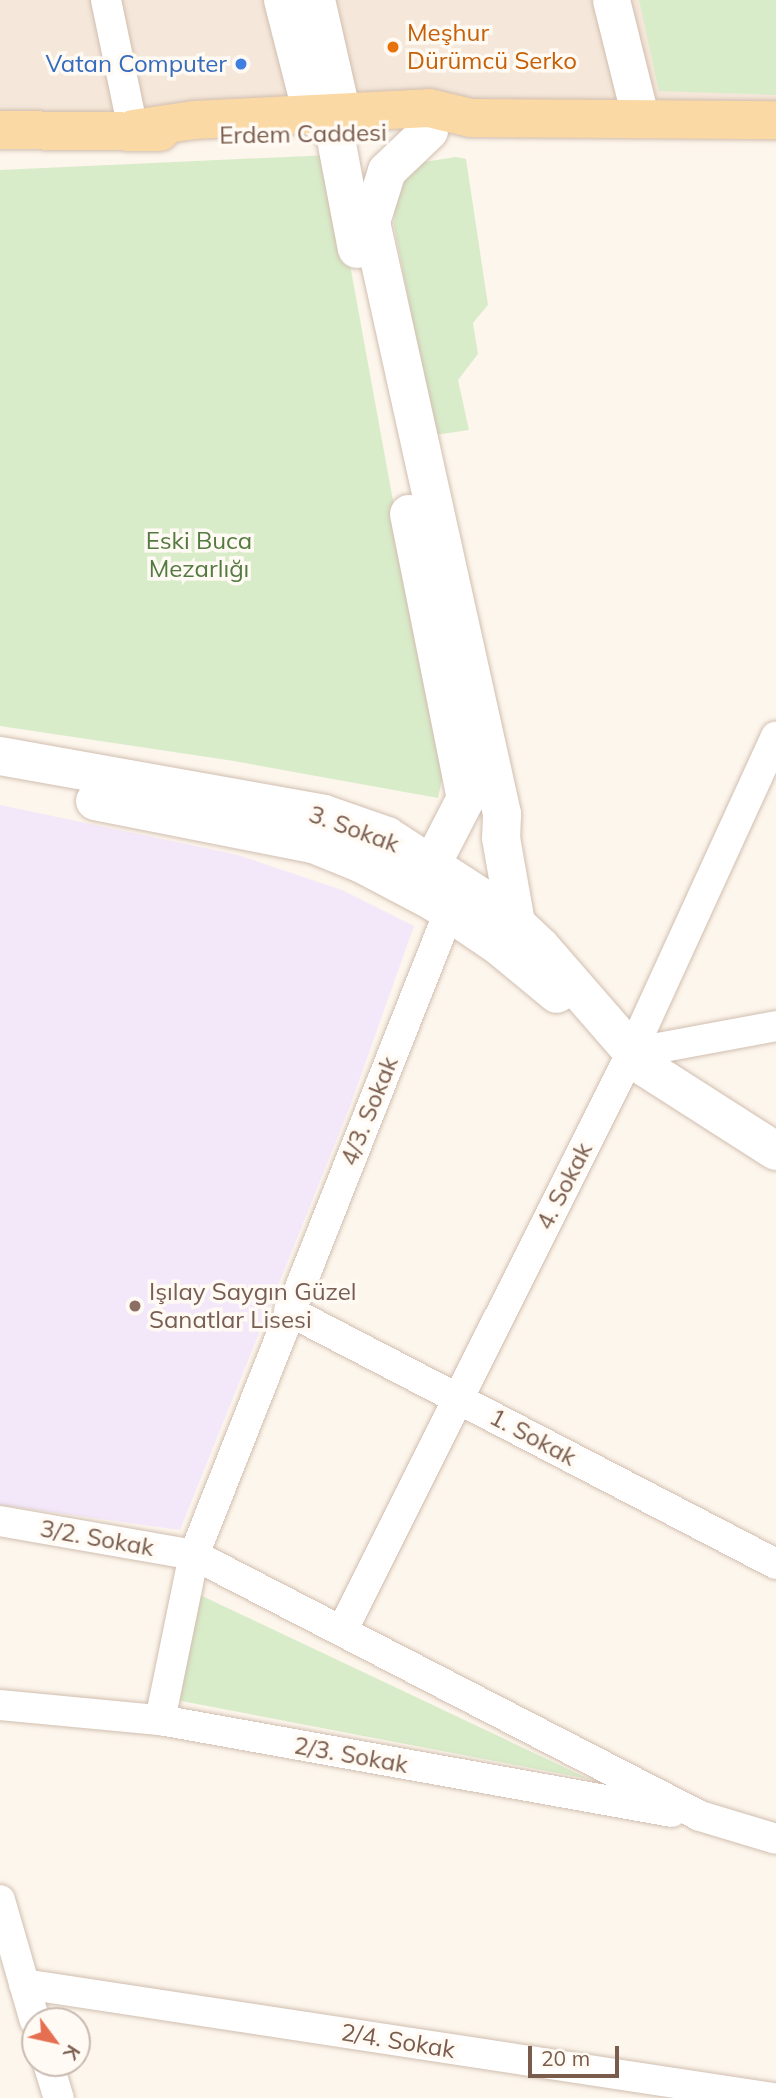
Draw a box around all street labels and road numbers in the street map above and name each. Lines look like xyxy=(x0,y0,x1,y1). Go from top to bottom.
street label: Erdem Caddesi xyxy=(219,118,387,150)
street label: 3. Sokak xyxy=(305,799,403,859)
street label: 4/3. Sokak xyxy=(334,1052,404,1170)
street label: 4. Sokak xyxy=(530,1138,598,1234)
street label: 1. Sokak xyxy=(485,1402,581,1472)
street label: 3/2. Sokak xyxy=(38,1514,156,1562)
street label: 2/3. Sokak xyxy=(292,1731,410,1779)
street label: 2/4. Sokak xyxy=(339,2018,457,2064)

